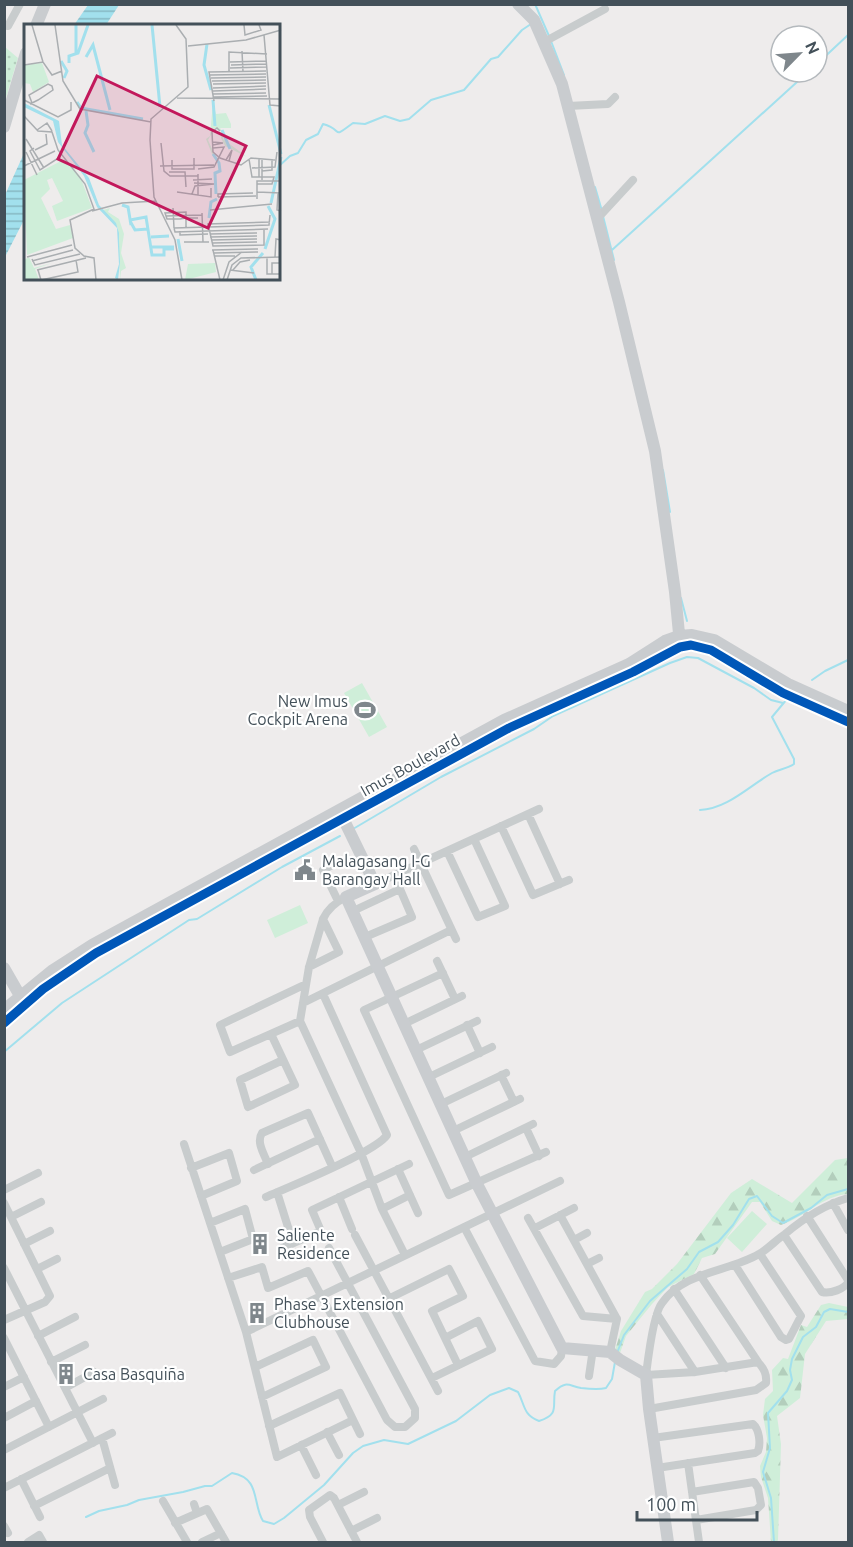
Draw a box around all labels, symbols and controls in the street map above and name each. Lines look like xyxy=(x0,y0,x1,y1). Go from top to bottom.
inset map xyxy=(24,24,280,280)
north arrow xyxy=(769,24,829,84)
text: N xyxy=(802,38,823,57)
place label: New Imus Cockpit Arena xyxy=(247,692,348,728)
sports icon: New Imus Cockpit Arena xyxy=(353,698,377,722)
street label: Imus Boulevard xyxy=(357,730,463,800)
place label: Malagasang I-G Barangay Hall xyxy=(322,852,431,888)
public building icon: Malagasang I-G Barangay Hall xyxy=(293,858,317,882)
place label: Saliente Residence xyxy=(277,1226,350,1262)
building icon: Saliente Residence xyxy=(248,1232,272,1256)
place label: Phase 3 Extension Clubhouse xyxy=(274,1295,404,1331)
building icon: Phase 3 Extension Clubhouse xyxy=(245,1301,269,1325)
building icon: Casa Basquiña xyxy=(54,1362,78,1386)
place label: Casa Basquiña xyxy=(83,1365,185,1383)
scale bar xyxy=(637,1484,757,1522)
text: 100 m xyxy=(646,1494,696,1514)

